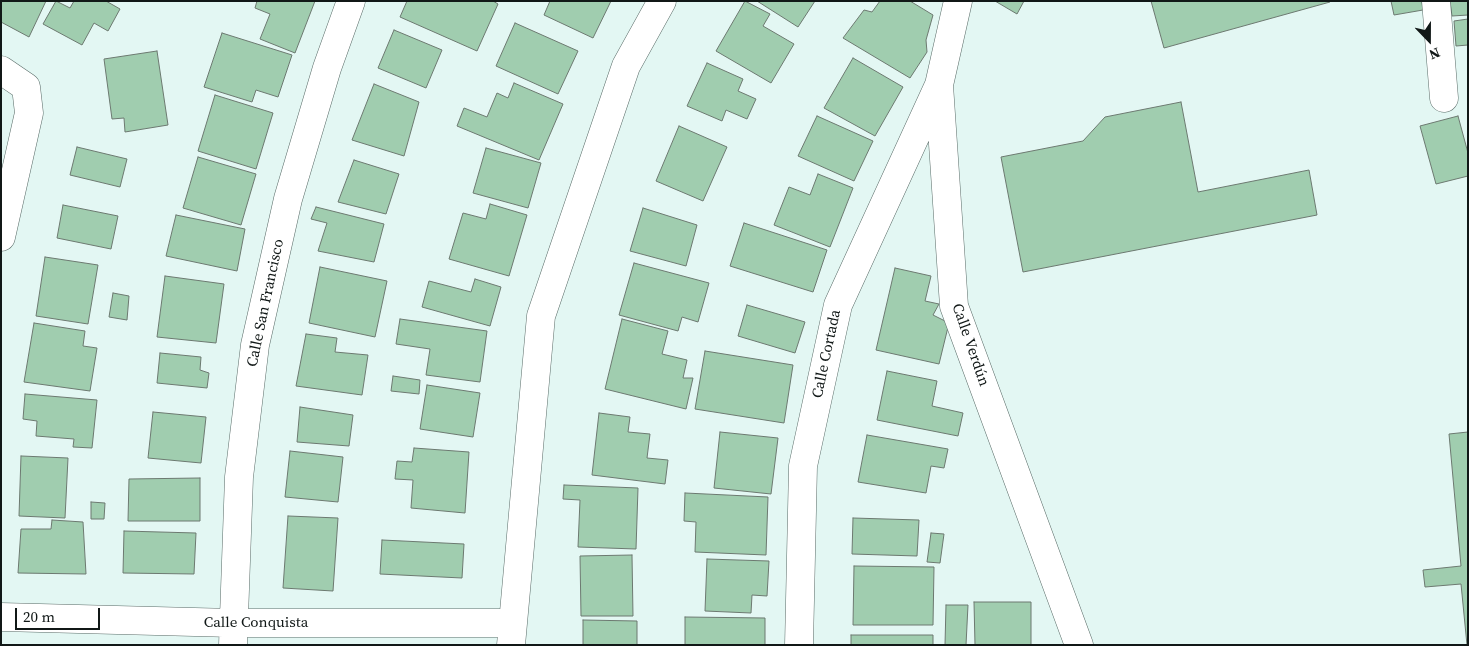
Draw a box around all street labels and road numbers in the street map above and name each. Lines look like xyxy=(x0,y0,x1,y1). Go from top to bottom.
street label: Calle San Francisco xyxy=(244,238,288,368)
street label: Calle Verdún xyxy=(947,301,993,389)
street label: Calle Cortada xyxy=(809,308,845,400)
street label: Calle Conquista xyxy=(204,614,308,632)

